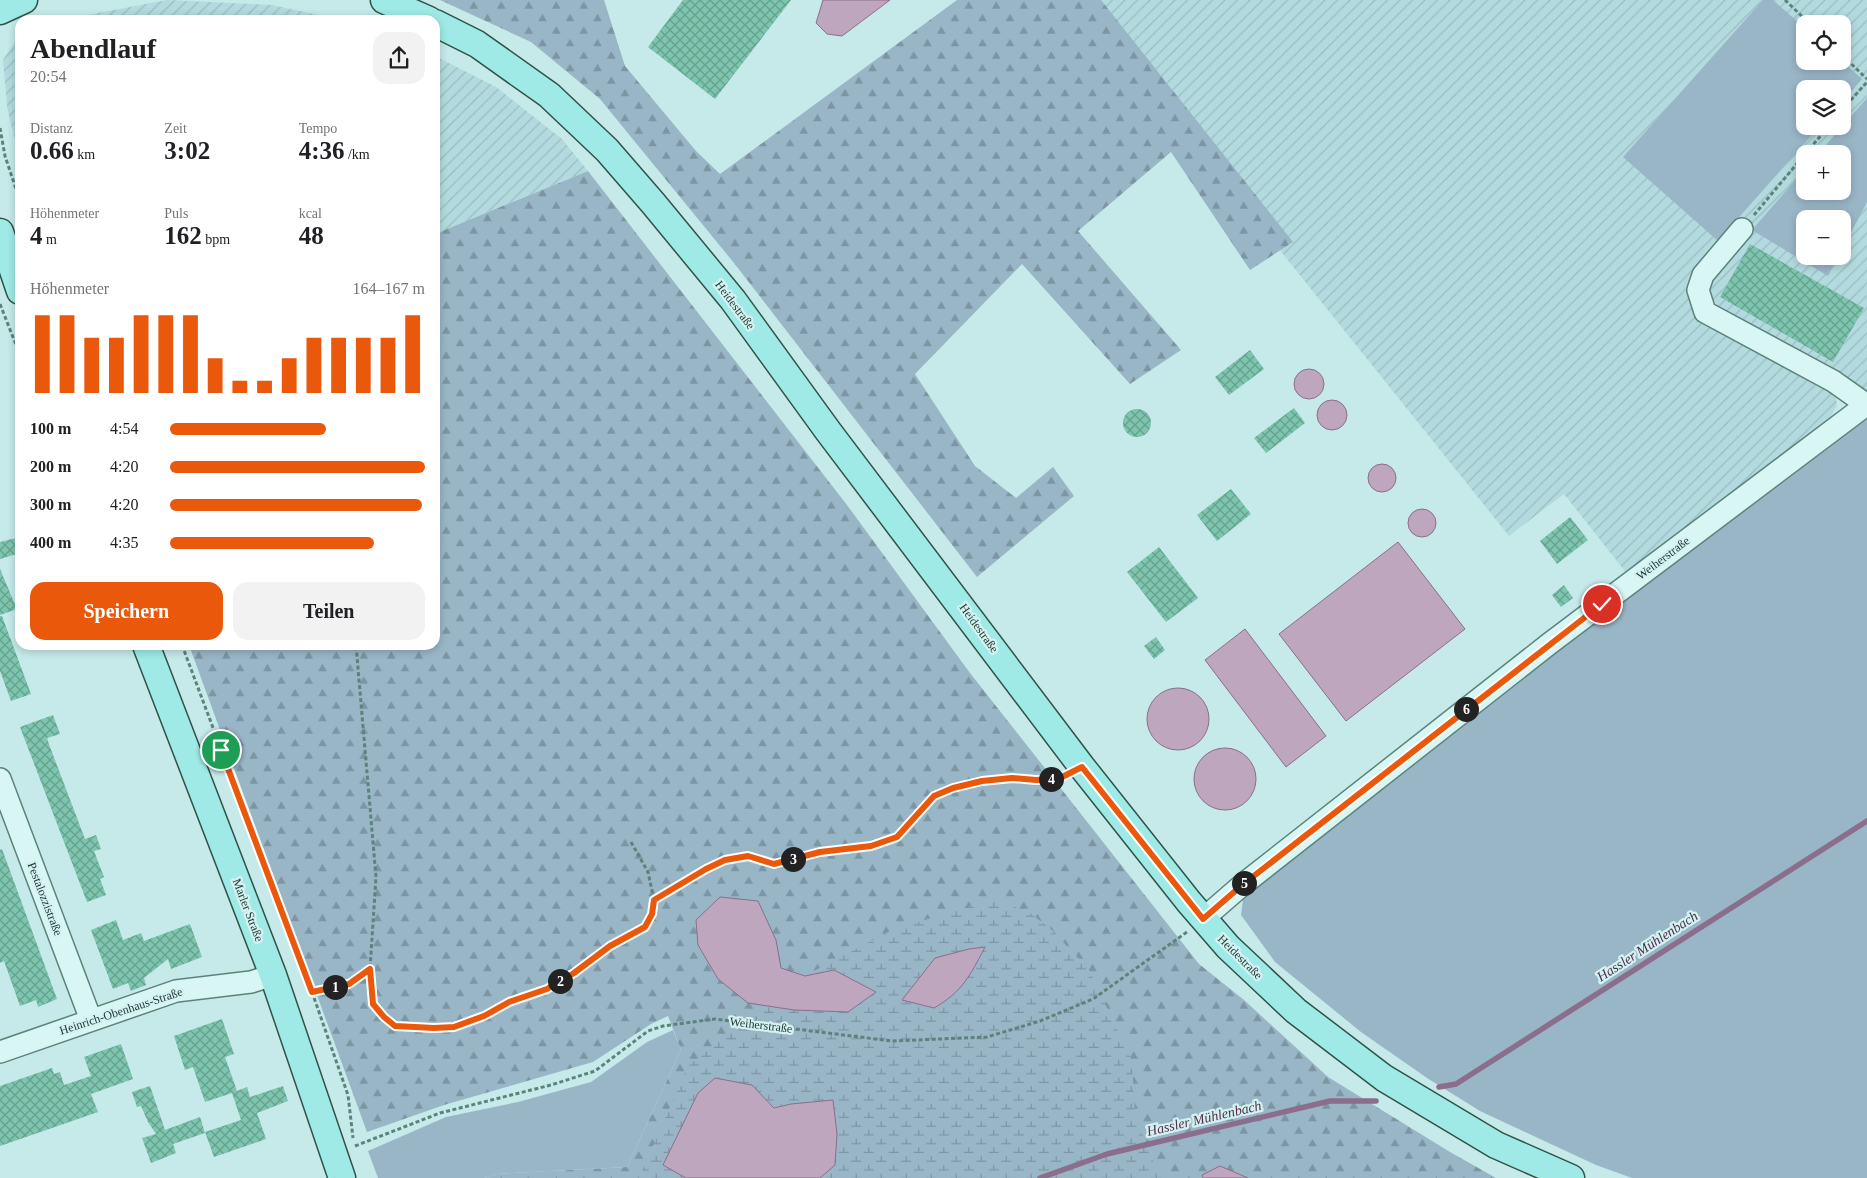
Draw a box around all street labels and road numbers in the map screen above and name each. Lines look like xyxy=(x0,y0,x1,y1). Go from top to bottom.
street label: Heidestraße xyxy=(712,278,758,332)
street label: Weiherstraße xyxy=(1634,533,1692,583)
street label: Heidestraße xyxy=(956,601,1002,655)
street label: Pestalozzistraße xyxy=(25,860,65,938)
street label: Marler Straße xyxy=(230,877,266,943)
street label: Heidestraße xyxy=(1215,932,1265,982)
street label: Heinrich-Obenhaus-Straße xyxy=(58,984,184,1038)
street label: Weiherstraße xyxy=(729,1014,793,1036)

